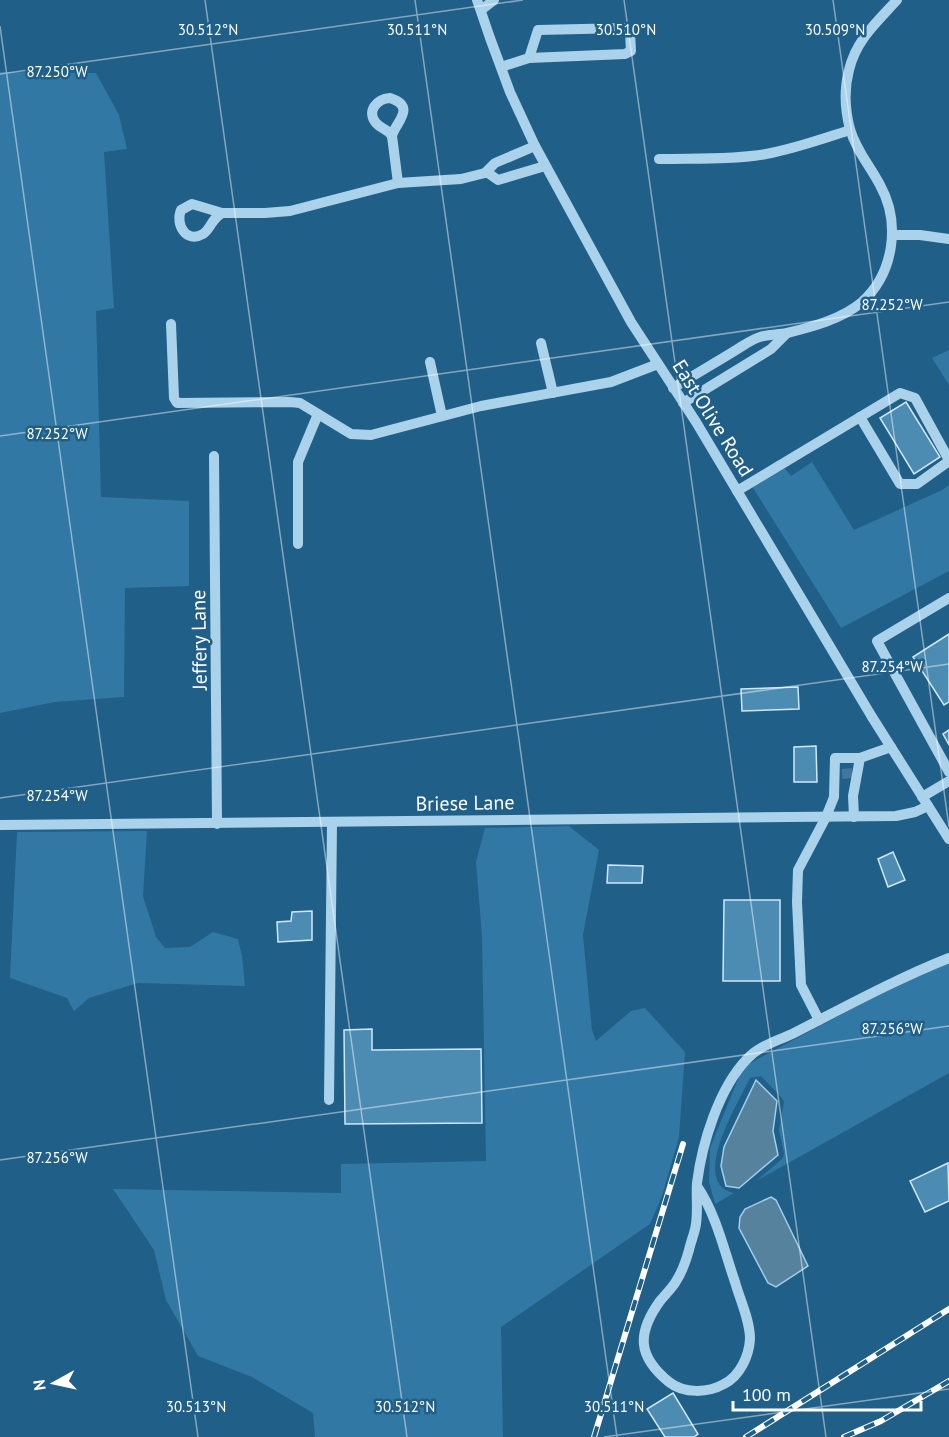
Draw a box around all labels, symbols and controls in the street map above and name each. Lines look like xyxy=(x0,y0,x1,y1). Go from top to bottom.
text: 30.512°N xyxy=(178,20,238,39)
text: 30.511°N xyxy=(387,20,447,39)
text: 30.510°N xyxy=(596,20,656,39)
text: 30.509°N xyxy=(805,20,865,39)
text: 87.250°W xyxy=(26,62,88,81)
text: 87.252°W xyxy=(861,295,923,314)
street label: East Olive Road xyxy=(667,355,759,481)
text: 87.252°W xyxy=(26,424,88,443)
street label: Jeffery Lane xyxy=(185,590,213,691)
text: 87.254°W xyxy=(861,657,923,676)
text: 87.254°W xyxy=(26,786,88,805)
street label: Briese Lane xyxy=(415,789,515,817)
text: 87.256°W xyxy=(861,1019,923,1038)
text: 87.256°W xyxy=(26,1148,88,1167)
north arrow xyxy=(24,1353,84,1413)
scale bar xyxy=(733,1374,920,1412)
text: N xyxy=(29,1378,50,1392)
text: 100 m xyxy=(742,1383,791,1406)
text: 30.513°N xyxy=(166,1397,226,1416)
text: 30.512°N xyxy=(375,1397,435,1416)
text: 30.511°N xyxy=(584,1397,644,1416)

